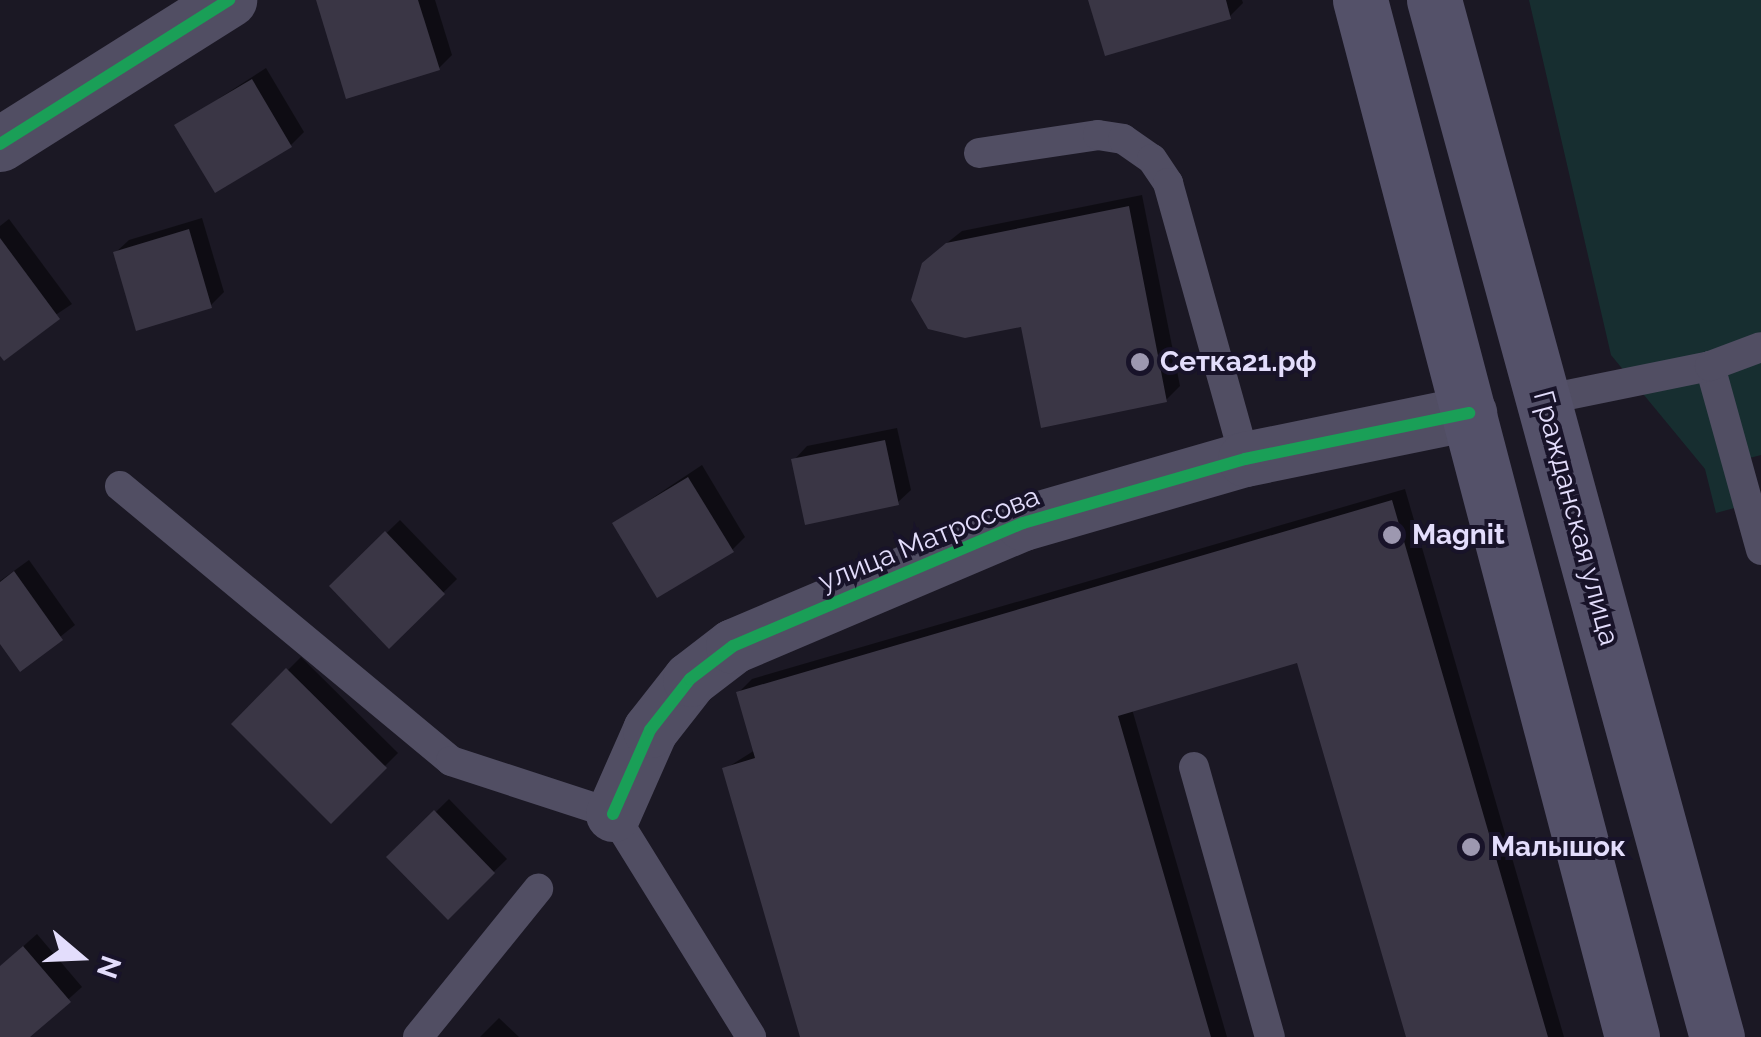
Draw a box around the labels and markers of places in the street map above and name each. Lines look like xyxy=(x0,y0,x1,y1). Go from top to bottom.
place label: Сетка21.рф xyxy=(1160,345,1316,379)
marker: Сетка21.рф xyxy=(1129,351,1151,373)
place label: Magnit xyxy=(1412,518,1505,552)
marker: Magnit xyxy=(1381,524,1403,546)
place label: Малышок xyxy=(1491,830,1626,864)
marker: Малышок xyxy=(1460,836,1482,858)

